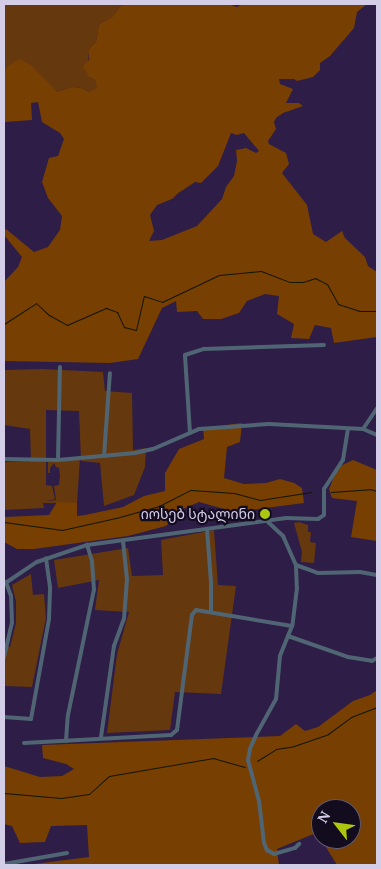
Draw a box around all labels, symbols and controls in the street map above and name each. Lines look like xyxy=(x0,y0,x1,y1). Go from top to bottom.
place label: იოსებ სტალინი xyxy=(141,506,255,522)
marker: იოსებ სტალინი xyxy=(259,508,271,520)
north arrow xyxy=(311,799,361,849)
text: N xyxy=(313,807,334,826)

